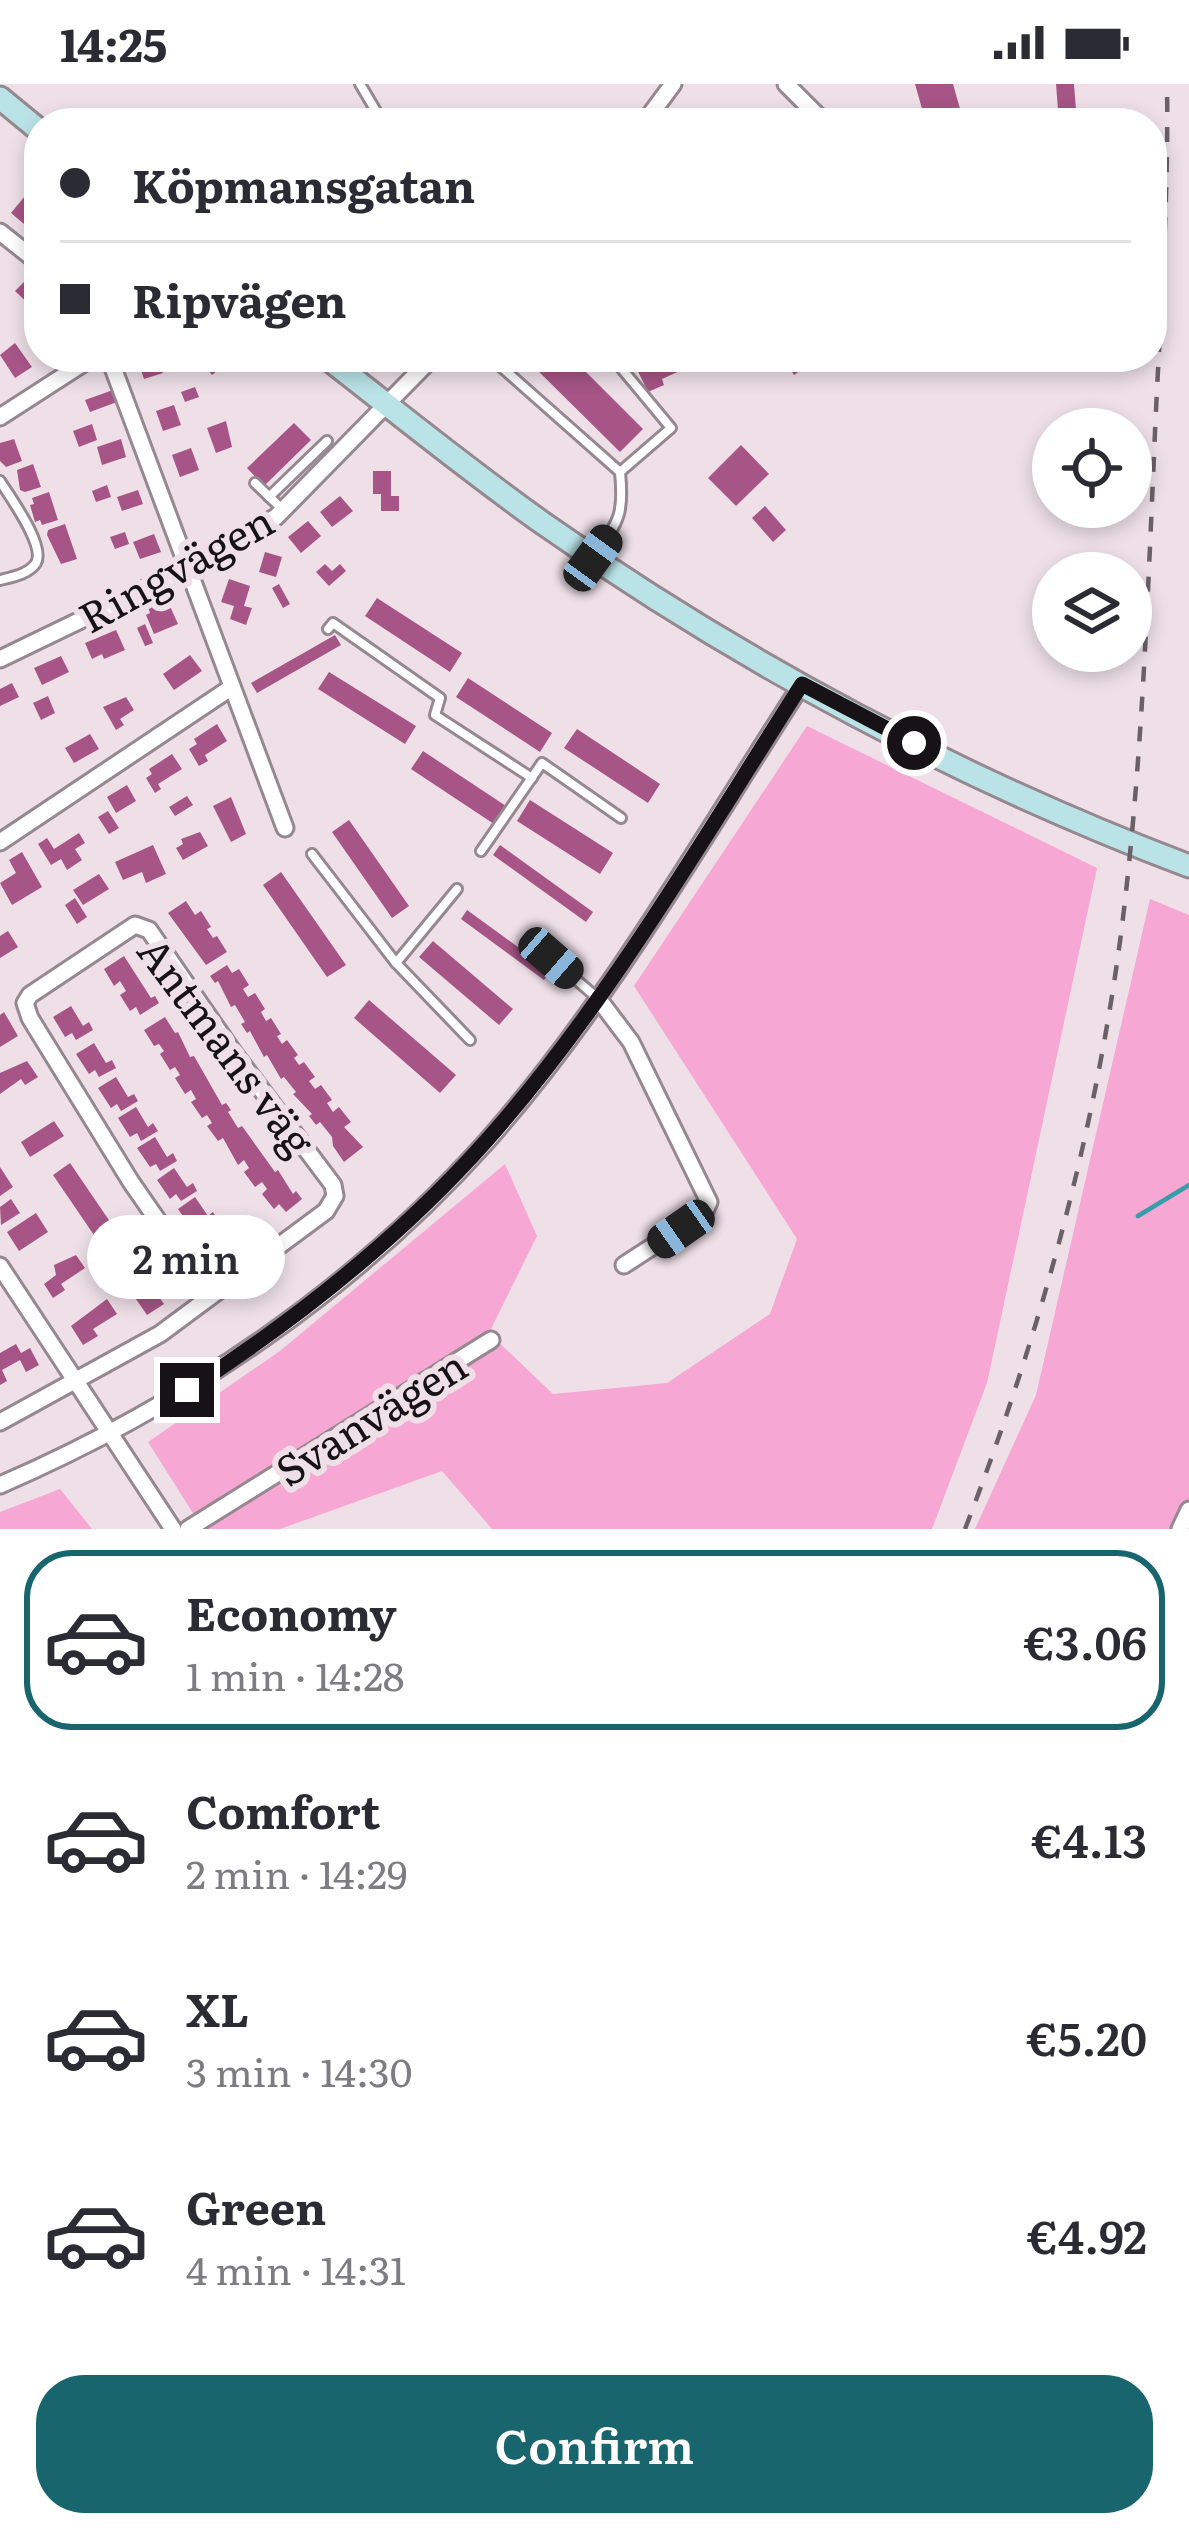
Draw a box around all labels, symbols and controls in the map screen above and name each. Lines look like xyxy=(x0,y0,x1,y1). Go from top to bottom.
text: 14:25 xyxy=(60,9,167,76)
text: Köpmansgatan xyxy=(132,150,475,217)
text: Ripvägen xyxy=(132,265,347,332)
map controls xyxy=(1032,408,1152,672)
button: locate xyxy=(1032,408,1152,528)
street label: Ringvägen xyxy=(66,488,284,646)
car xyxy=(557,518,629,598)
button: layers xyxy=(1032,552,1152,672)
route start xyxy=(887,716,941,770)
car xyxy=(512,921,590,995)
street label: Antmans väg xyxy=(125,922,332,1168)
car xyxy=(641,1194,721,1264)
callout: 2 min xyxy=(88,1216,286,1300)
text: 2 min xyxy=(132,1228,240,1286)
street label: Svanvägen xyxy=(262,1333,478,1499)
route end xyxy=(160,1363,214,1417)
text: Economy xyxy=(186,1578,397,1645)
icon: car xyxy=(42,1586,150,1694)
text: €3.06 xyxy=(1024,1607,1147,1674)
text: 1 min · 14:28 xyxy=(186,1645,405,1703)
text: Comfort xyxy=(186,1776,380,1843)
icon: car xyxy=(42,1784,150,1892)
text: €4.13 xyxy=(1031,1805,1147,1872)
text: 2 min · 14:29 xyxy=(186,1843,407,1901)
text: XL xyxy=(186,1974,249,2041)
icon: car xyxy=(42,1982,150,2090)
text: €5.20 xyxy=(1027,2003,1147,2070)
text: 3 min · 14:30 xyxy=(186,2041,412,2099)
text: Green xyxy=(186,2172,326,2239)
icon: car xyxy=(42,2180,150,2288)
text: €4.92 xyxy=(1027,2201,1147,2268)
text: 4 min · 14:31 xyxy=(186,2239,406,2297)
button: Confirm xyxy=(36,2375,1153,2513)

